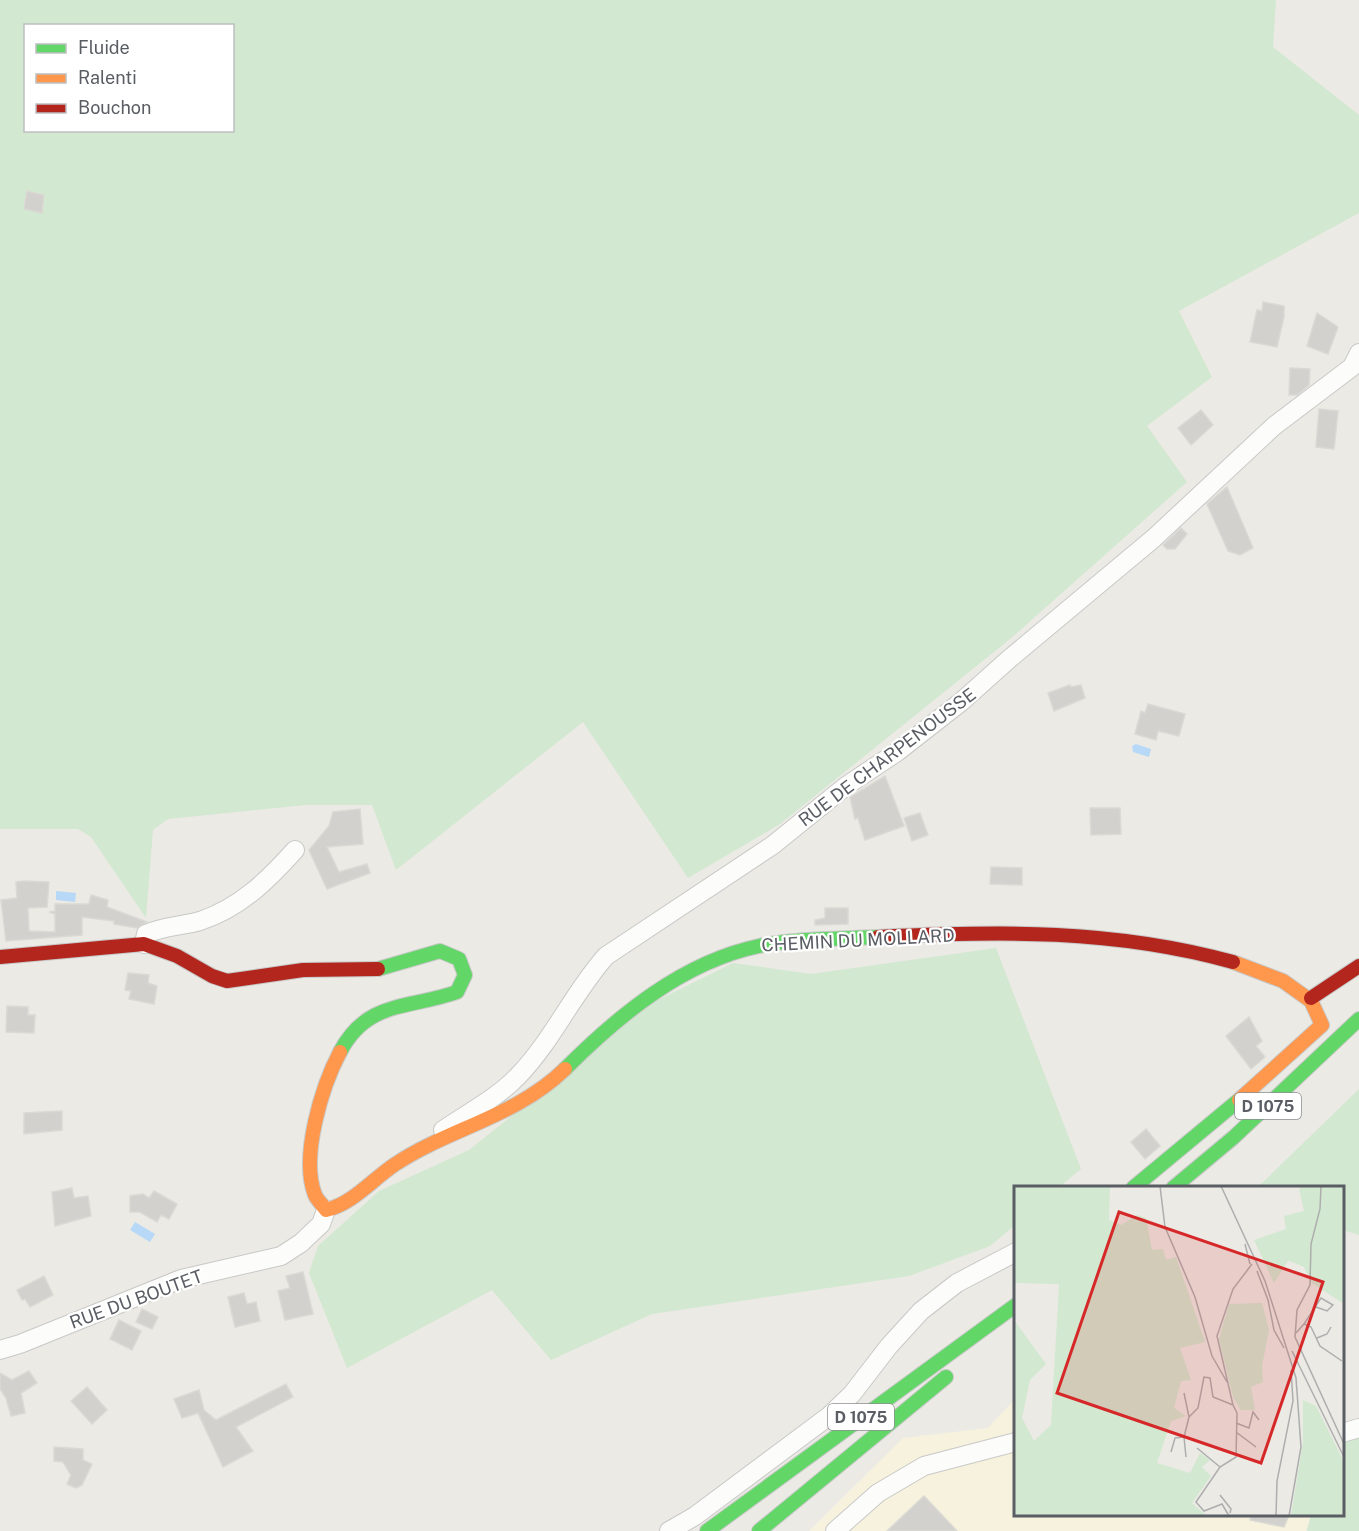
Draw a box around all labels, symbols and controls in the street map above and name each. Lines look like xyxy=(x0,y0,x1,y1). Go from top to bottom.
legend xyxy=(24,24,234,132)
text: Fluide xyxy=(78,37,130,58)
text: Ralenti xyxy=(78,67,137,88)
text: Bouchon xyxy=(78,97,151,118)
street label: RUE DE CHARPENOUSSE xyxy=(794,684,980,830)
street label: CHEMIN DU MOLLARD xyxy=(761,924,955,956)
road number: D 1075 xyxy=(1235,1093,1301,1119)
inset map xyxy=(1014,1186,1344,1516)
street label: RUE DU BOUTET xyxy=(67,1265,206,1333)
road number: D 1075 xyxy=(828,1404,894,1430)

